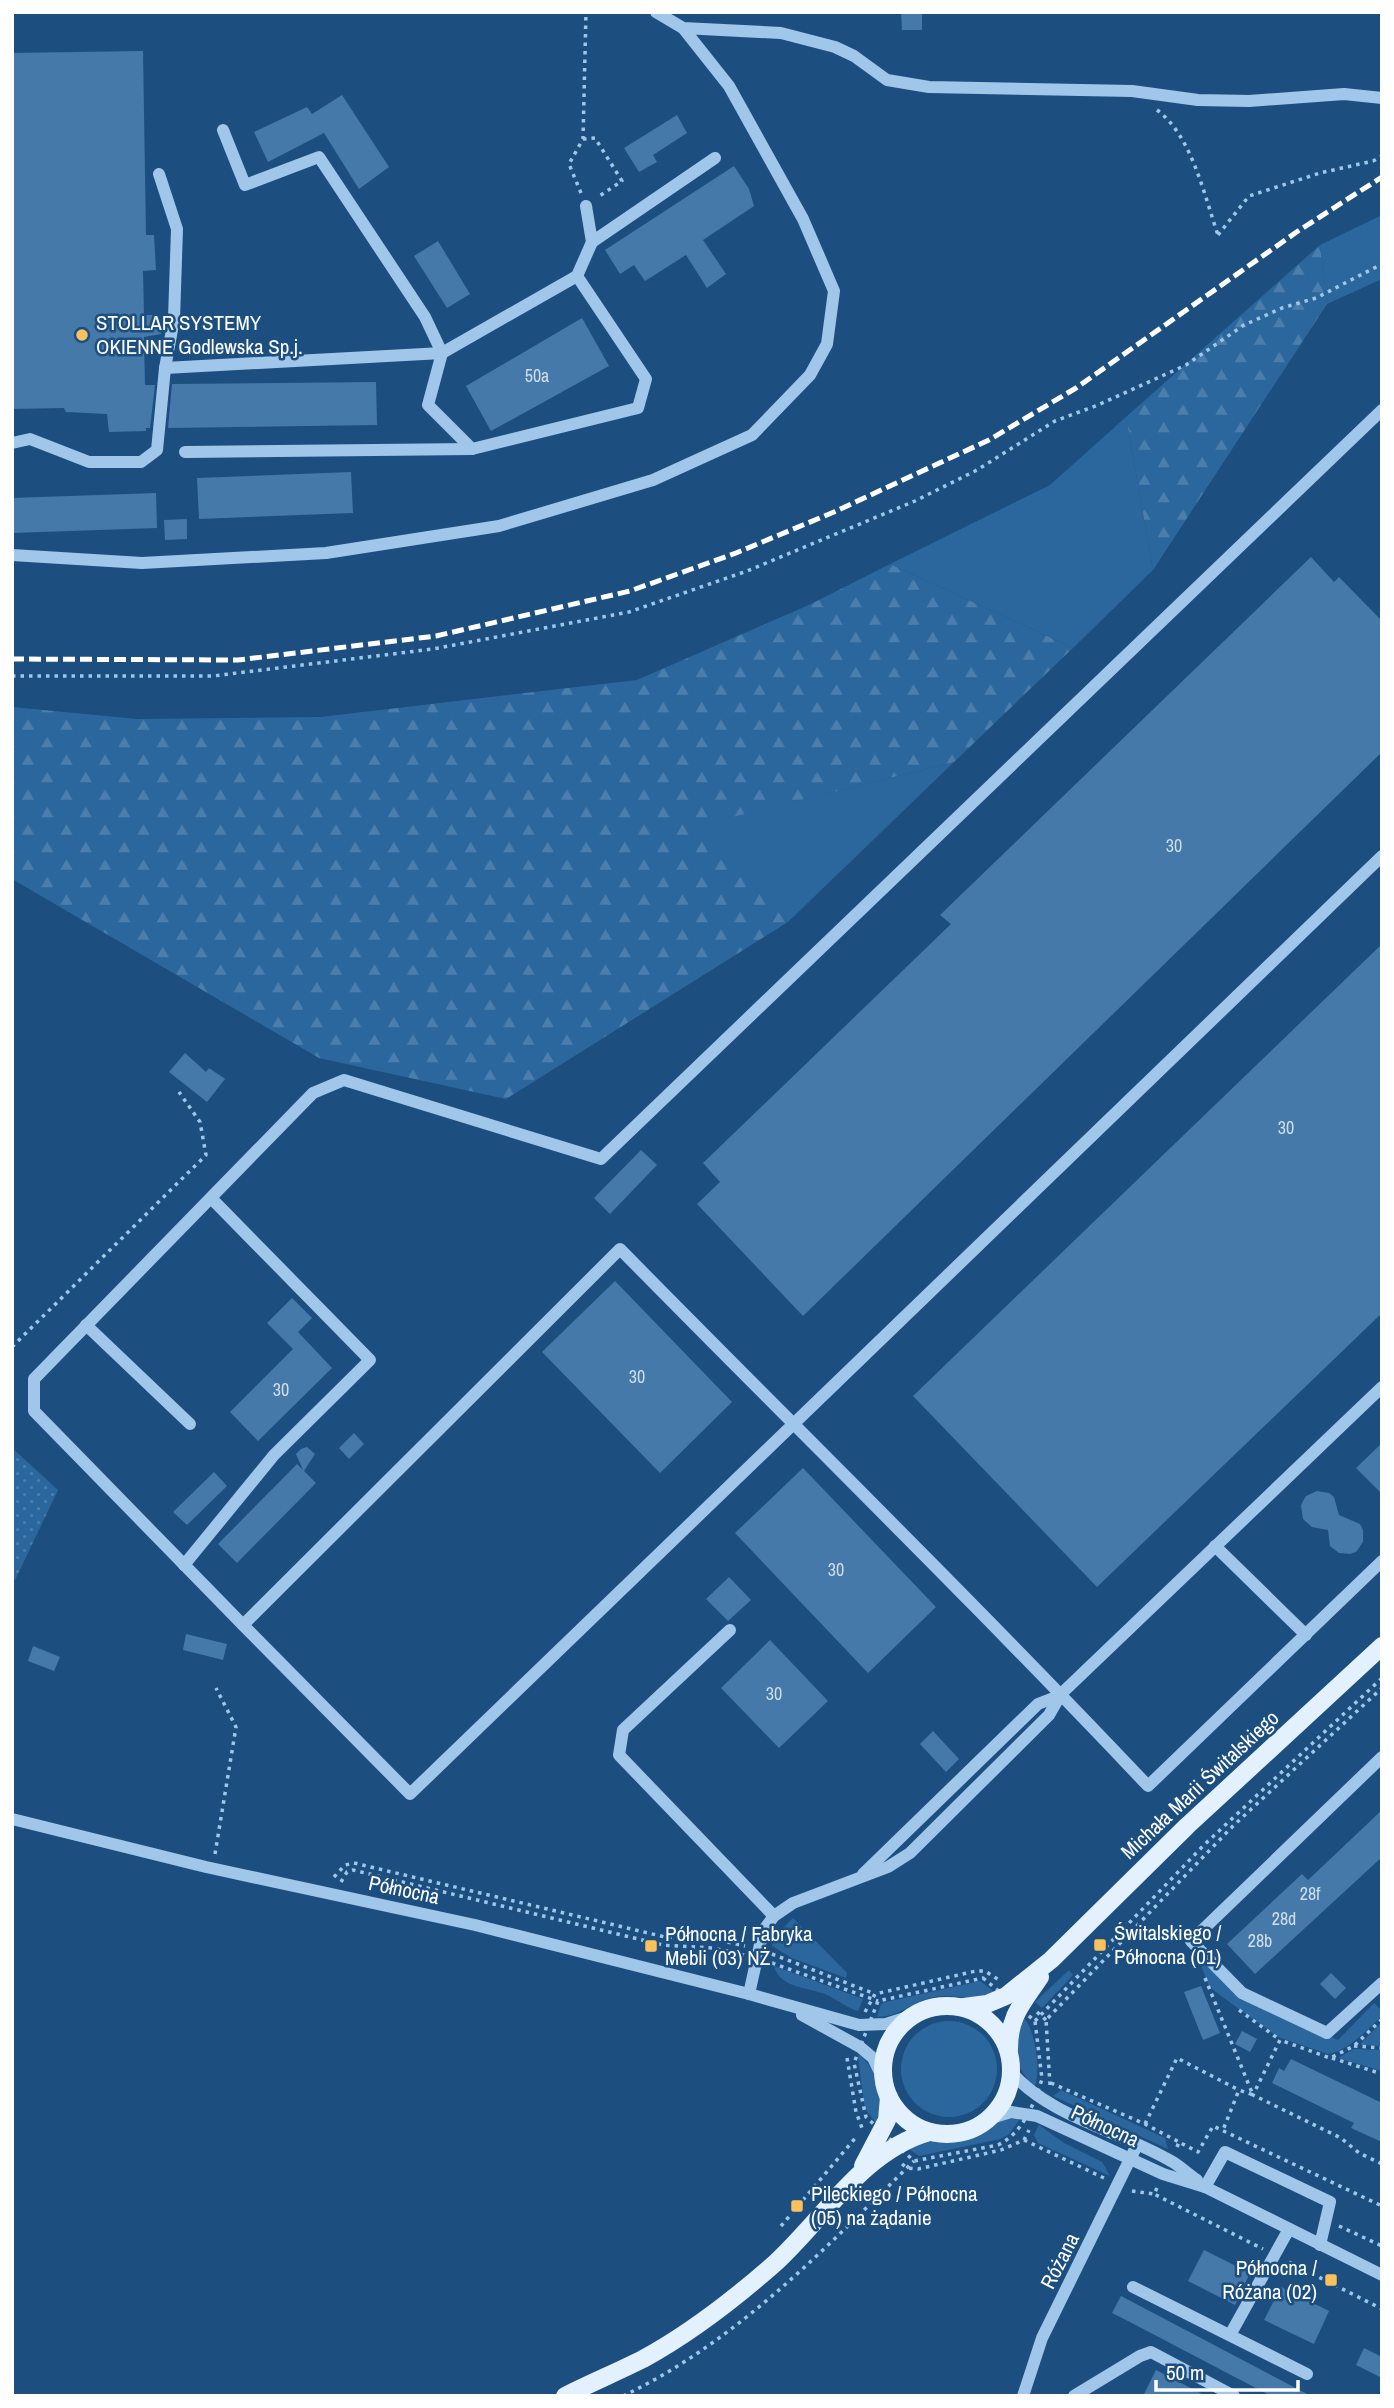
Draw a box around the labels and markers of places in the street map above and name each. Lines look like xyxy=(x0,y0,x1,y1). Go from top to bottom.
place label: STOLLAR SYSTEMY OKIENNE Godlewska Sp.j. xyxy=(96,308,303,361)
marker: STOLLAR SYSTEMY OKIENNE Godlewska Sp.j. xyxy=(74,327,90,343)
place label: Świtalskiego / Północna (01) xyxy=(1114,1918,1221,1971)
place label: Północna / Fabryka Mebli (03) NŻ xyxy=(665,1919,813,1972)
marker: Świtalskiego / Północna (01) xyxy=(1092,1937,1108,1953)
marker: Północna / Fabryka Mebli (03) NŻ xyxy=(643,1938,659,1954)
place label: Pileckiego / Północna (05) na żądanie xyxy=(811,2179,978,2232)
marker: Pileckiego / Północna (05) na żądanie xyxy=(789,2198,805,2214)
place label: Północna / Różana (02) xyxy=(1222,2253,1317,2306)
marker: Północna / Różana (02) xyxy=(1323,2272,1339,2288)

